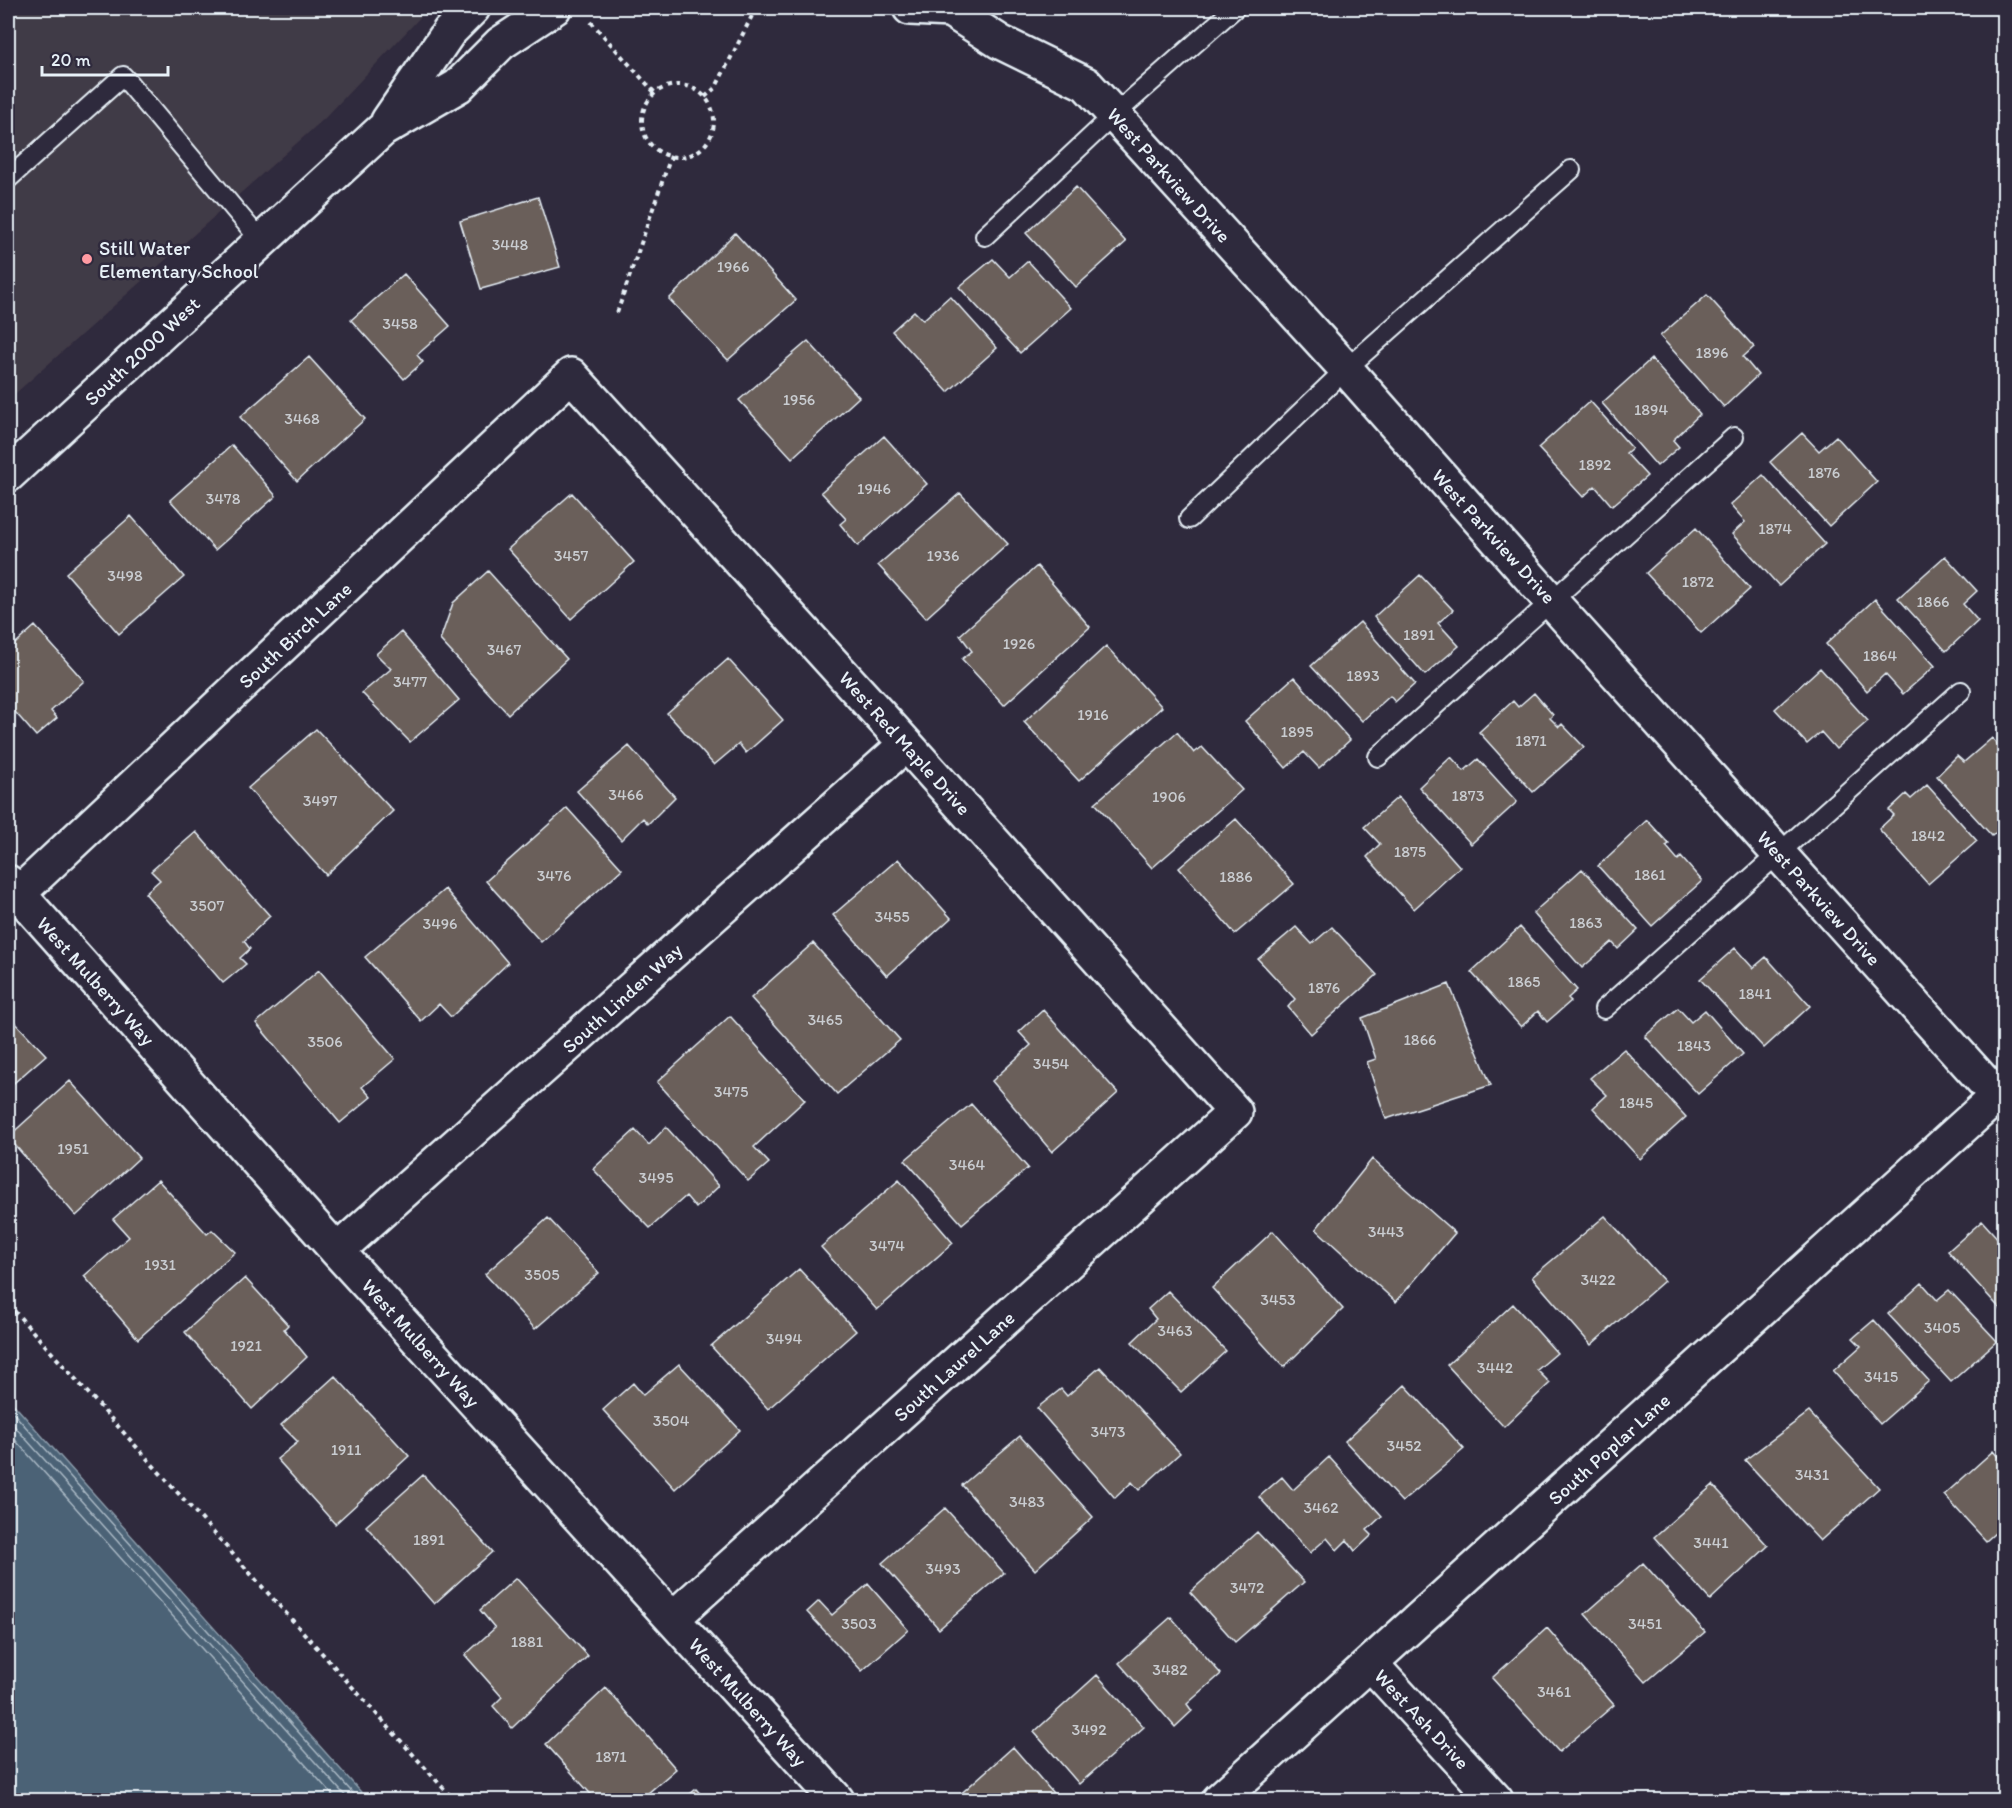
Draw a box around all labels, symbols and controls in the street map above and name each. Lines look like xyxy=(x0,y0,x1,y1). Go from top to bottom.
scale bar xyxy=(42,39,168,77)
text: 20 m xyxy=(51,49,91,71)
street label: West Parkview Drive xyxy=(1102,102,1236,248)
house number: 3448 xyxy=(492,235,529,254)
place label: Still Water Elementary School xyxy=(99,236,259,283)
marker: Still Water Elementary School xyxy=(80,252,94,266)
house number: 1966 xyxy=(717,257,749,276)
street label: South 2000 West xyxy=(79,291,205,411)
house number: 3458 xyxy=(382,314,418,333)
house number: 1896 xyxy=(1695,343,1729,362)
house number: 1956 xyxy=(783,390,815,409)
house number: 1894 xyxy=(1634,400,1668,419)
house number: 3468 xyxy=(284,409,320,428)
house number: 1892 xyxy=(1579,455,1612,474)
street label: West Parkview Drive xyxy=(1427,463,1561,609)
house number: 1876 xyxy=(1808,463,1840,482)
house number: 1946 xyxy=(857,479,891,498)
house number: 3478 xyxy=(205,489,241,508)
house number: 1874 xyxy=(1758,519,1792,538)
house number: 3457 xyxy=(554,546,588,565)
house number: 1936 xyxy=(927,546,959,565)
house number: 3498 xyxy=(107,566,143,585)
house number: 1872 xyxy=(1682,572,1715,591)
street label: South Birch Lane xyxy=(234,577,356,693)
house number: 1866 xyxy=(1916,592,1950,611)
house number: 1891 xyxy=(1403,625,1436,644)
house number: 1926 xyxy=(1003,634,1035,653)
house number: 3467 xyxy=(487,640,521,659)
house number: 1864 xyxy=(1863,646,1898,665)
street label: West Red Maple Drive xyxy=(834,666,976,820)
house number: 1893 xyxy=(1346,666,1380,685)
house number: 3477 xyxy=(393,672,427,691)
house number: 1916 xyxy=(1077,705,1109,724)
house number: 1895 xyxy=(1281,722,1313,741)
house number: 1871 xyxy=(1515,731,1547,750)
house number: 3466 xyxy=(608,785,644,804)
house number: 1873 xyxy=(1452,786,1485,805)
house number: 1906 xyxy=(1152,787,1186,806)
house number: 3497 xyxy=(303,791,337,810)
street label: West Parkview Drive xyxy=(1752,825,1886,971)
house number: 1842 xyxy=(1911,826,1946,845)
house number: 1875 xyxy=(1394,842,1426,861)
house number: 1861 xyxy=(1634,865,1667,884)
house number: 3476 xyxy=(537,866,571,885)
house number: 1886 xyxy=(1219,867,1253,886)
house number: 3507 xyxy=(190,896,225,915)
house number: 3455 xyxy=(874,907,910,926)
street label: West Mulberry Way xyxy=(32,912,161,1051)
house number: 1863 xyxy=(1569,913,1603,932)
house number: 3496 xyxy=(422,914,458,933)
street label: South Linden Way xyxy=(557,937,687,1058)
house number: 1865 xyxy=(1507,972,1541,991)
house number: 1876 xyxy=(1308,978,1340,997)
house number: 1841 xyxy=(1738,984,1772,1003)
house number: 3465 xyxy=(807,1010,843,1029)
house number: 1866 xyxy=(1403,1030,1437,1049)
house number: 3506 xyxy=(307,1032,343,1051)
house number: 1843 xyxy=(1677,1036,1712,1055)
house number: 3454 xyxy=(1033,1054,1070,1073)
house number: 3475 xyxy=(714,1082,748,1101)
house number: 1845 xyxy=(1619,1093,1653,1112)
house number: 1951 xyxy=(57,1139,89,1158)
house number: 3464 xyxy=(949,1155,986,1174)
house number: 3495 xyxy=(638,1168,674,1187)
house number: 3443 xyxy=(1368,1222,1405,1241)
house number: 3474 xyxy=(869,1236,905,1255)
house number: 1931 xyxy=(144,1255,177,1274)
house number: 3505 xyxy=(524,1265,560,1284)
house number: 3422 xyxy=(1580,1270,1616,1289)
street label: West Mulberry Way xyxy=(357,1274,486,1413)
house number: 3453 xyxy=(1260,1290,1296,1309)
street label: South Laurel Lane xyxy=(889,1305,1019,1427)
house number: 3405 xyxy=(1924,1318,1960,1337)
house number: 3463 xyxy=(1157,1321,1193,1340)
house number: 3494 xyxy=(766,1329,803,1348)
house number: 1921 xyxy=(230,1336,262,1355)
house number: 3442 xyxy=(1477,1358,1514,1377)
house number: 3415 xyxy=(1864,1367,1898,1386)
street label: South Poplar Lane xyxy=(1543,1388,1675,1510)
house number: 3504 xyxy=(653,1411,690,1430)
house number: 3473 xyxy=(1091,1422,1126,1441)
house number: 3452 xyxy=(1386,1436,1422,1455)
house number: 1911 xyxy=(331,1440,362,1459)
house number: 3431 xyxy=(1795,1465,1830,1484)
house number: 3483 xyxy=(1009,1492,1045,1511)
house number: 3462 xyxy=(1303,1498,1339,1517)
house number: 1891 xyxy=(413,1530,446,1549)
house number: 3441 xyxy=(1693,1533,1729,1552)
house number: 3493 xyxy=(925,1559,961,1578)
house number: 3472 xyxy=(1230,1578,1265,1597)
house number: 3503 xyxy=(841,1614,877,1633)
house number: 3451 xyxy=(1628,1614,1663,1633)
house number: 1881 xyxy=(511,1632,544,1651)
street label: West Mulberry Way xyxy=(684,1633,813,1772)
house number: 3482 xyxy=(1152,1660,1188,1679)
street label: West Ash Drive xyxy=(1369,1664,1475,1774)
house number: 3461 xyxy=(1537,1682,1572,1701)
house number: 3492 xyxy=(1071,1720,1107,1739)
house number: 1871 xyxy=(595,1747,627,1766)

